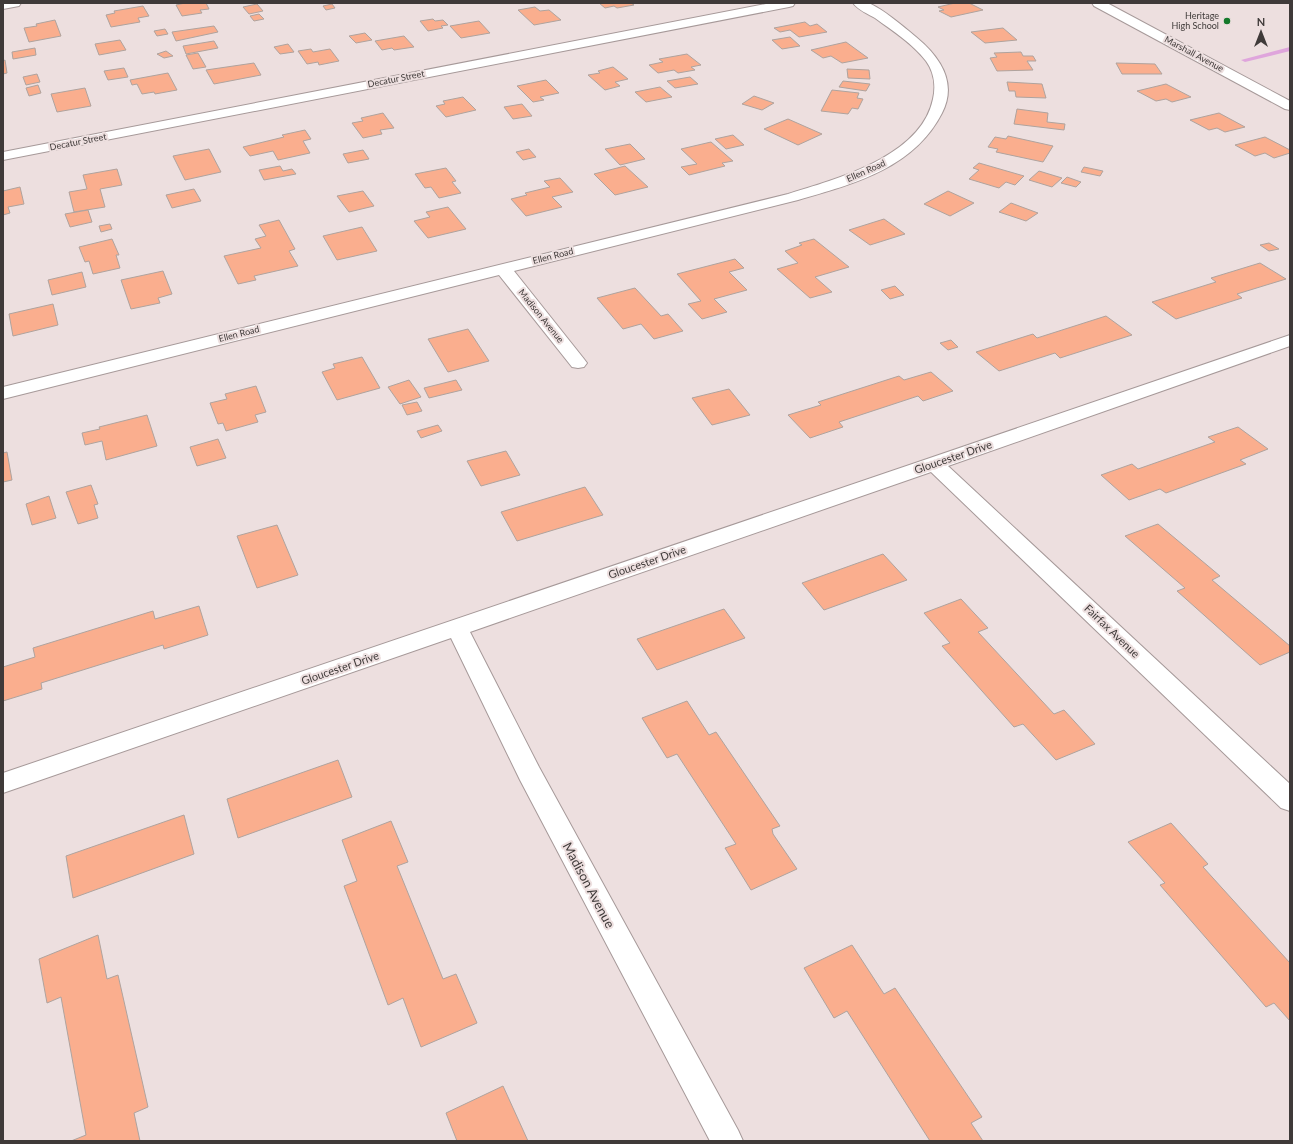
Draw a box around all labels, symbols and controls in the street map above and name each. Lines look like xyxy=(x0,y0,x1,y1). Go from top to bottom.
place label: Heritage High School xyxy=(1172,10,1219,31)
north arrow xyxy=(1241,12,1281,52)
text: N xyxy=(1257,15,1265,28)
marker: Heritage High School xyxy=(1222,16,1232,26)
street label: Marshall Avenue xyxy=(1163,33,1226,74)
street label: Decatur Street xyxy=(367,67,426,89)
street label: Decatur Street xyxy=(49,130,108,152)
street label: Ellen Road xyxy=(845,157,887,184)
street label: Ellen Road xyxy=(531,245,574,266)
street label: Madison Avenue xyxy=(516,287,566,345)
street label: Ellen Road xyxy=(217,323,260,344)
street label: Gloucester Drive xyxy=(912,437,994,476)
street label: Gloucester Drive xyxy=(606,542,688,581)
street label: Fairfax Avenue xyxy=(1082,601,1143,660)
street label: Gloucester Drive xyxy=(299,648,381,687)
street label: Madison Avenue xyxy=(560,839,618,931)

